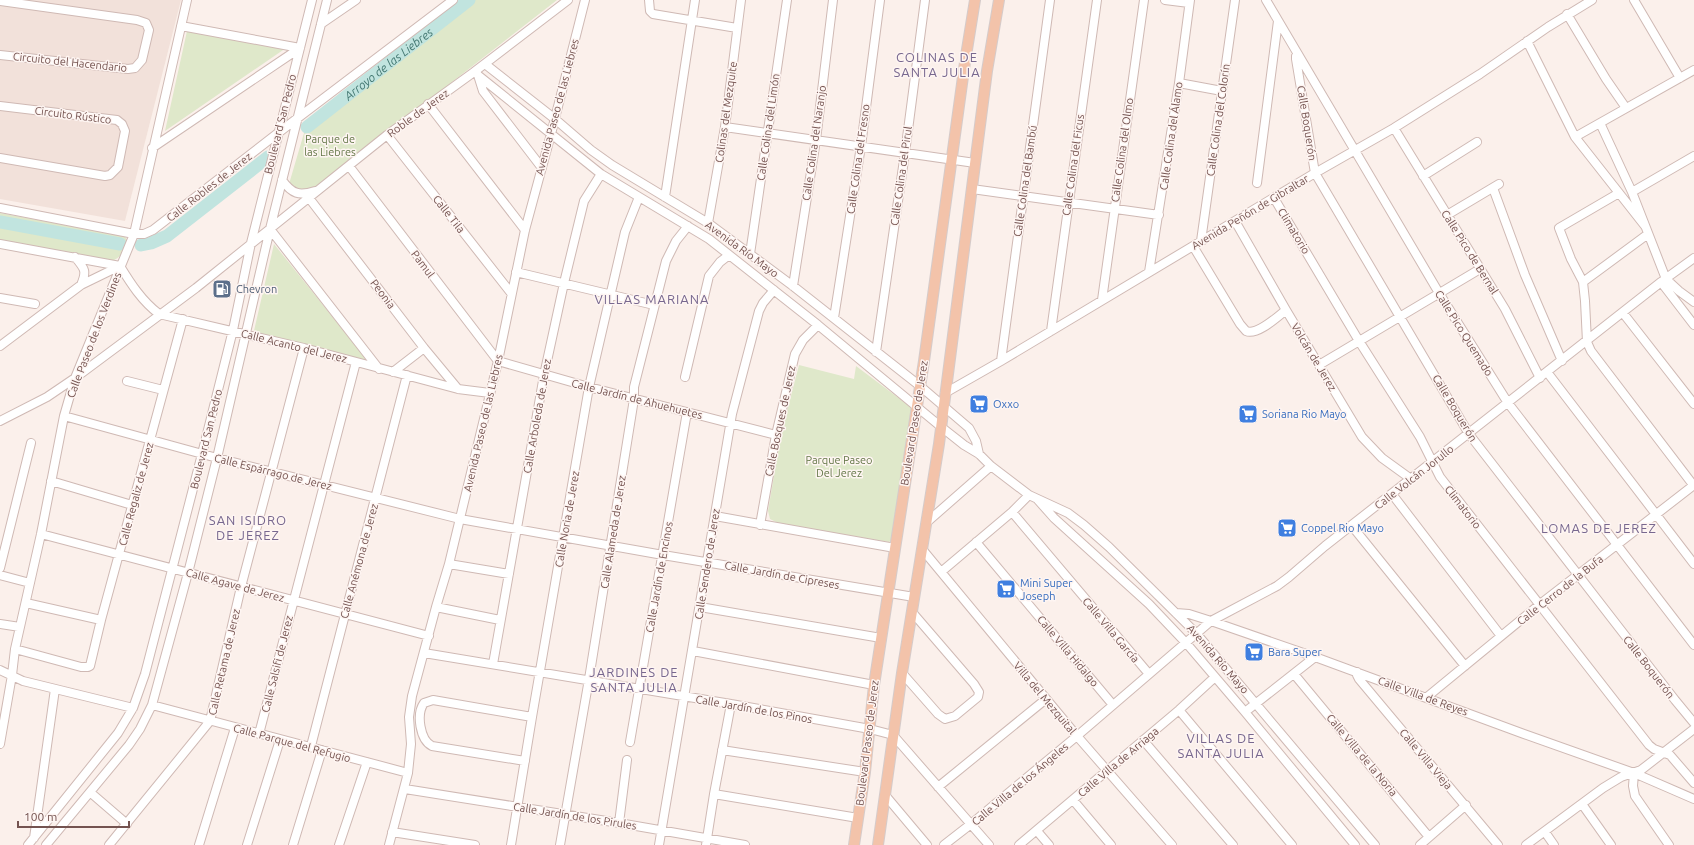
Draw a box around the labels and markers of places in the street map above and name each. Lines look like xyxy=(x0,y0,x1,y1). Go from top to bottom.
fuel station icon: Chevron xyxy=(211,278,233,300)
place label: Chevron xyxy=(236,283,277,295)
supermarket icon: Oxxo xyxy=(968,393,990,415)
place label: Oxxo xyxy=(993,398,1019,410)
supermarket icon: Soriana Rio Mayo xyxy=(1237,403,1259,425)
place label: Soriana Rio Mayo xyxy=(1262,408,1347,420)
supermarket icon: Coppel Rio Mayo xyxy=(1276,517,1298,539)
place label: Coppel Rio Mayo xyxy=(1301,522,1384,534)
place label: Mini Super Joseph xyxy=(1020,577,1073,602)
supermarket icon: Mini Super Joseph xyxy=(995,578,1017,600)
supermarket icon: Bara Super xyxy=(1243,641,1265,663)
place label: Bara Super xyxy=(1268,646,1323,658)

